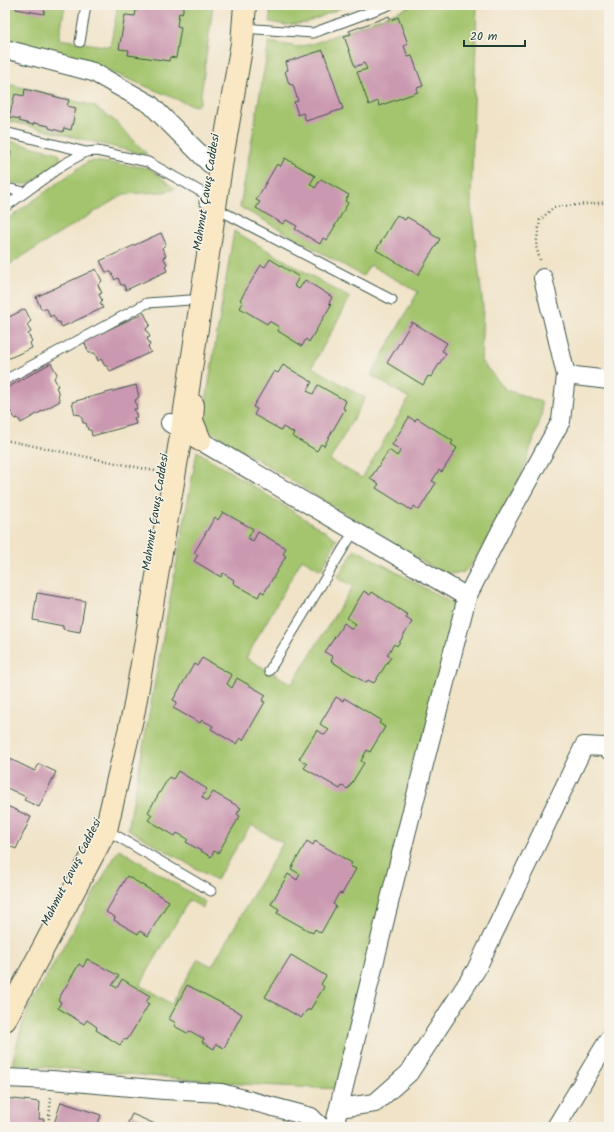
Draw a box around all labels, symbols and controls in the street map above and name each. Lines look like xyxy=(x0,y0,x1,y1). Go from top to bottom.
scale bar xyxy=(464,22,525,48)
text: 20 m xyxy=(470,27,498,46)
street label: Mahmut Çavuş Caddesi xyxy=(188,131,225,252)
street label: Mahmut Çavuş Caddesi xyxy=(137,451,174,572)
street label: Mahmut Çavuş Caddesi xyxy=(36,814,107,929)

